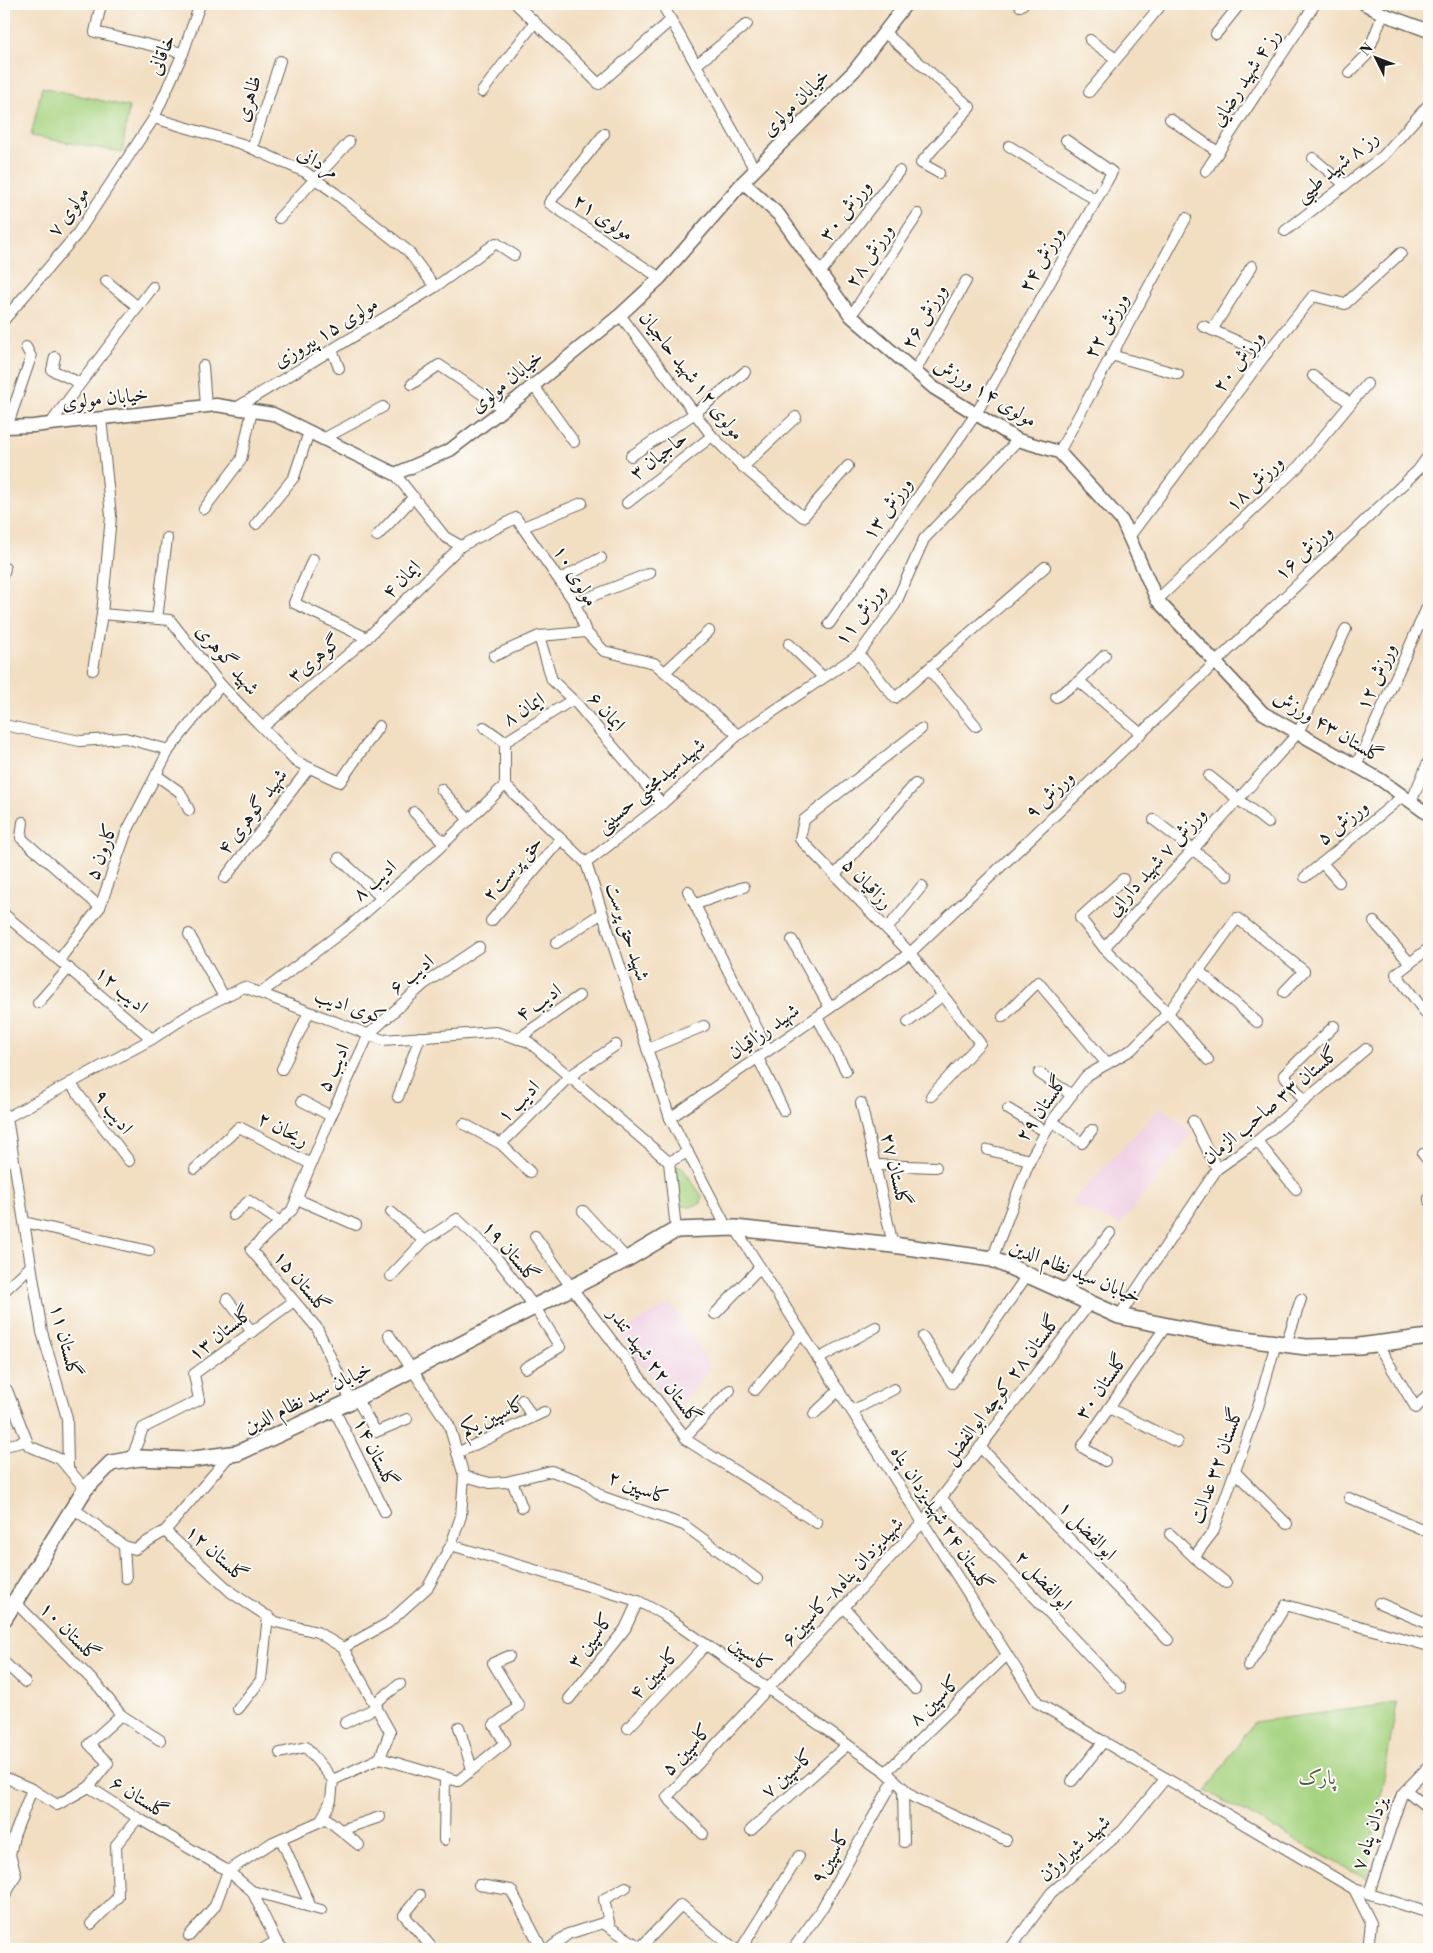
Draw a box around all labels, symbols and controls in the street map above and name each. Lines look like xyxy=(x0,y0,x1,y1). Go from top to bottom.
street label: رز ۴ شهید رضایی xyxy=(1205,24,1287,132)
street label: خاقانی xyxy=(142,31,182,79)
north arrow xyxy=(1350,32,1400,82)
text: N xyxy=(1357,40,1377,60)
street label: خیابان مولوی xyxy=(756,63,836,143)
street label: ظاهری xyxy=(230,73,268,125)
street label: رز ۸ شهید طیبی xyxy=(1290,125,1386,211)
street label: مردانی xyxy=(293,141,343,185)
street label: ورزش ۳۰ xyxy=(814,175,878,247)
street label: مولوی ۷ xyxy=(42,182,96,242)
street label: مولوی ۲۱ xyxy=(568,189,638,247)
street label: ورزش ۲۸ xyxy=(840,219,900,293)
street label: ورزش ۲۴ xyxy=(1014,223,1070,297)
street label: ورزش ۲۶ xyxy=(896,280,954,354)
street label: ورزش ۲۲ xyxy=(1079,289,1135,363)
street label: مولوی ۱۵ پیروزی xyxy=(269,292,384,375)
street label: مولوی ۱۲ شهید حاجیان xyxy=(633,306,749,446)
street label: ورزش ۲۰ xyxy=(1208,326,1270,398)
street label: خیابان مولوی xyxy=(465,345,549,419)
street label: مولوی ۱۴ ورزش xyxy=(929,352,1041,434)
street label: خیابان مولوی xyxy=(60,382,150,416)
street label: حاجیان ۳ xyxy=(625,426,693,486)
street label: ورزش ۱۸ xyxy=(1221,450,1289,518)
street label: ورزش ۱۳ xyxy=(857,473,919,545)
street label: ورزش ۱۶ xyxy=(1269,520,1339,586)
street label: مولوی ۱۰ xyxy=(547,540,603,612)
street label: ایمان ۴ xyxy=(377,555,427,605)
street label: ورزش ۱۱ xyxy=(830,579,892,651)
street label: شهید گوهری xyxy=(190,619,264,701)
street label: گوهری۳ xyxy=(283,629,347,689)
street label: ورزش ۱۲ xyxy=(1351,639,1403,715)
street label: گلستان ۴۳ ورزش xyxy=(1269,684,1388,769)
street label: ایمان ۸ xyxy=(498,687,550,733)
street label: ایمان ۶ xyxy=(582,687,630,737)
street label: شهیدسیدمجتبی حسینی xyxy=(591,733,713,841)
street label: شهید گوهری ۴ xyxy=(212,764,294,860)
street label: ورزش ۹ xyxy=(1020,765,1080,825)
street label: ورزش ۵ xyxy=(1312,795,1374,851)
street label: ورزش ۷ شهید دارایی xyxy=(1101,802,1213,922)
street label: کارون ۵ xyxy=(80,820,124,884)
street label: حق پرست۲ xyxy=(477,831,549,907)
street label: رزاقیان ۵ xyxy=(836,853,898,915)
street label: ادیب ۸ xyxy=(348,855,402,907)
street label: شهید حق پرست xyxy=(599,879,655,985)
street label: ادیب ۶ xyxy=(385,949,439,1001)
street label: ادیب ۱۲ xyxy=(89,960,153,1020)
street label: ادیب ۴ xyxy=(511,978,567,1028)
street label: کوی ادیب xyxy=(311,983,389,1031)
street label: شهید رزاقیان xyxy=(723,998,805,1066)
street label: ادیب ۵ xyxy=(312,1040,356,1096)
street label: گلستان ۳۳ صاحب الزمان xyxy=(1197,1041,1345,1171)
street label: گلستان ۲۹ xyxy=(1010,1070,1073,1147)
street label: ادیب ۱ xyxy=(492,1075,546,1129)
street label: ادیب ۹ xyxy=(88,1084,138,1140)
street label: ریحان ۲ xyxy=(253,1107,313,1153)
street label: گلستان ۲۷ xyxy=(874,1130,917,1210)
street label: گلستان ۱۹ xyxy=(476,1215,545,1289)
street label: خیابان سید نظام الدین xyxy=(1004,1234,1145,1314)
street label: گلستان ۱۵ xyxy=(267,1244,336,1319)
street label: گلستان ۱۳ xyxy=(183,1300,258,1367)
street label: گلستان ۲۲ شهید تندر xyxy=(600,1300,707,1430)
street label: گلستان ۱۱ xyxy=(44,1301,87,1381)
street label: گلستان ۲۸ کوچه ابوالفضل xyxy=(937,1310,1067,1470)
street label: گلستان ۳۰ xyxy=(1069,1348,1134,1425)
street label: خیابان سید نظام الدین xyxy=(240,1356,378,1443)
street label: کاسپین یکم xyxy=(457,1391,532,1447)
street label: گلستان ۳۲ عدالت xyxy=(1183,1404,1250,1528)
street label: گلستان ۱۴ xyxy=(347,1413,404,1492)
street label: گلستان ۲۴ شهیدیزدان پناه xyxy=(884,1441,998,1597)
street label: کاسپین ۲ xyxy=(604,1465,672,1511)
street label: ابوالفضل ۱ xyxy=(1052,1496,1122,1567)
street label: شهیدیزدان پناه۸-کاسپین۶ xyxy=(777,1512,909,1652)
street label: گلستان ۱۲ xyxy=(180,1519,253,1589)
street label: ابوالفضل ۲ xyxy=(1008,1546,1077,1617)
street label: گلستان ۱۰ xyxy=(34,1596,105,1667)
street label: کاسپین ۳ xyxy=(562,1608,620,1674)
street label: کاسپین xyxy=(724,1631,776,1679)
street label: کاسپین ۴ xyxy=(624,1643,686,1705)
street label: کاسپین ۸ xyxy=(904,1670,966,1732)
street label: کاسپین ۵ xyxy=(656,1719,718,1781)
street label: کاسپین ۷ xyxy=(756,1744,820,1804)
park label: پارک xyxy=(1298,1766,1337,1792)
street label: گلستان ۶ xyxy=(105,1770,173,1825)
street label: یزدان پناه ۷ xyxy=(1346,1792,1394,1874)
street label: شهید شیراوژن xyxy=(1034,1810,1116,1888)
street label: کاسپین۹ xyxy=(806,1825,856,1889)

